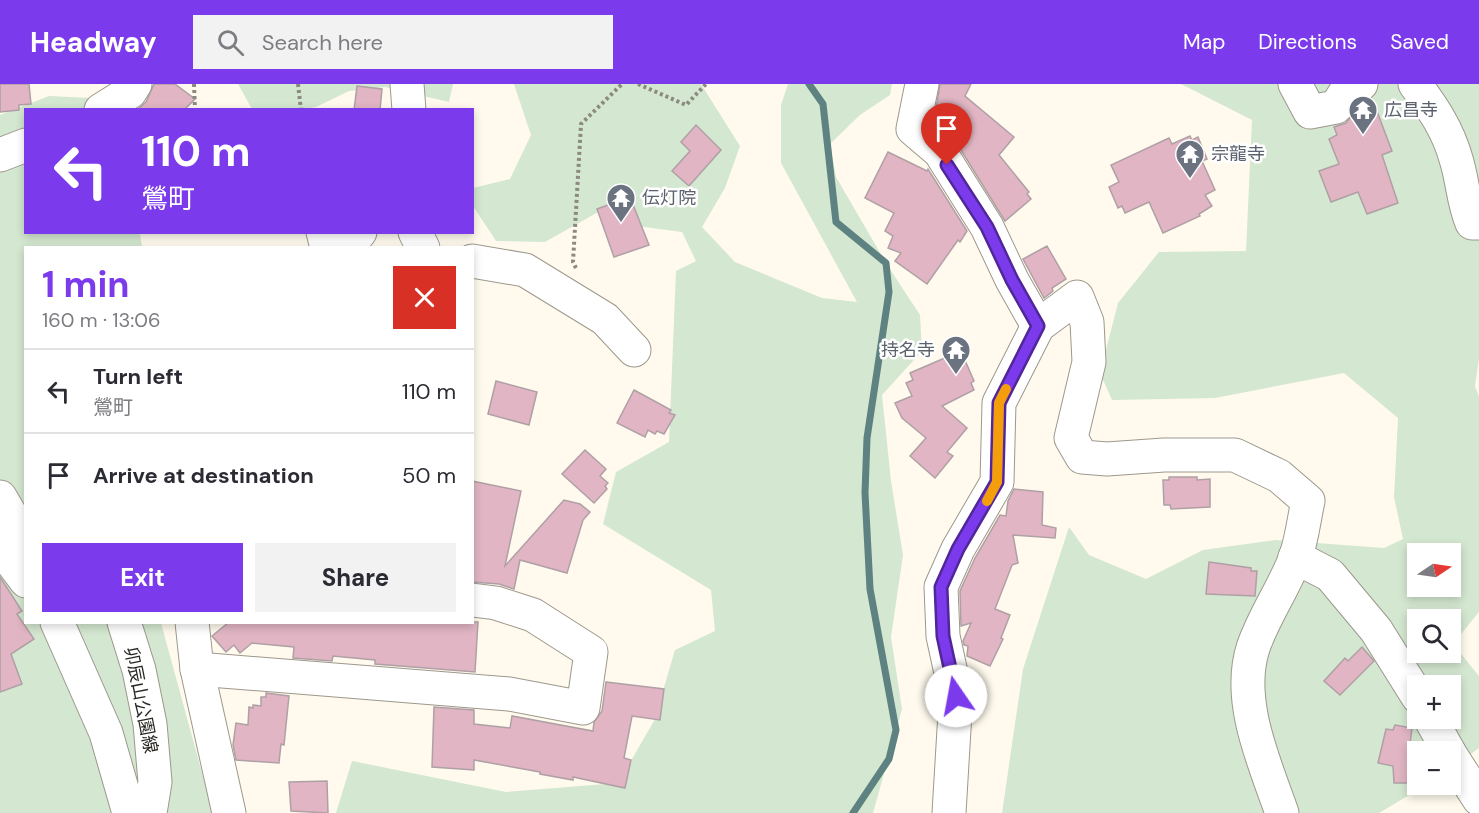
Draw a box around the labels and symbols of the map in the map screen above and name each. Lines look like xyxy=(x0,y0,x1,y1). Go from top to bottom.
temple icon: 広昌寺 xyxy=(1347,94,1379,136)
place label: 広昌寺 xyxy=(1384,98,1438,122)
pin xyxy=(921,103,972,165)
temple icon: 宗龍寺 xyxy=(1174,138,1206,180)
place label: 宗龍寺 xyxy=(1211,142,1265,166)
temple icon: 伝灯院 xyxy=(605,182,637,224)
place label: 伝灯院 xyxy=(642,186,696,210)
temple icon: 持名寺 xyxy=(940,334,972,376)
place label: 持名寺 xyxy=(881,338,935,362)
north arrow xyxy=(1407,543,1461,597)
street label: 卯辰山公園線 xyxy=(119,645,163,755)
position arrow xyxy=(924,664,988,728)

